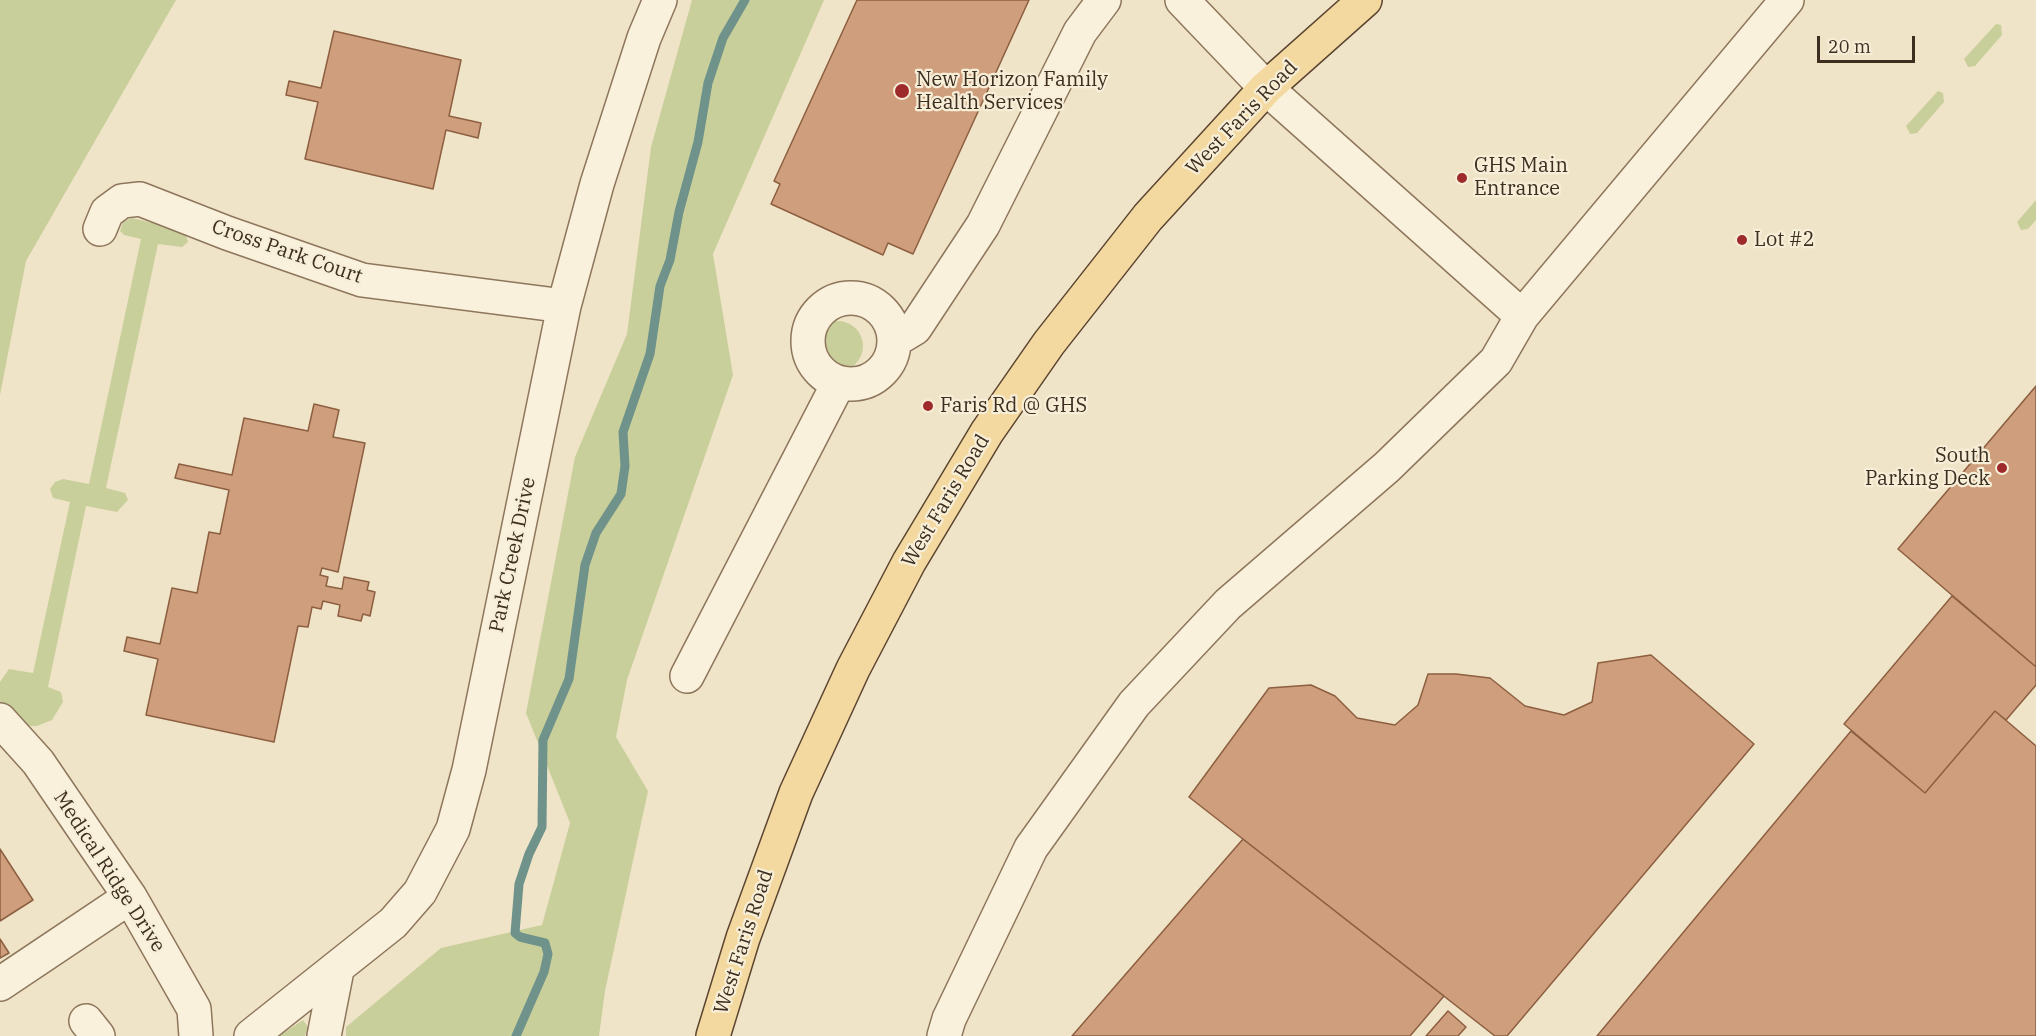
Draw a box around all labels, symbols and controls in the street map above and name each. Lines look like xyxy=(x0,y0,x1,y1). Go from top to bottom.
scale bar xyxy=(1820,24,1918,62)
text: 20 m xyxy=(1828,35,1871,58)
street label: West Faris Road xyxy=(1181,56,1303,180)
place label: New Horizon Family Health Services xyxy=(916,68,1108,115)
marker: New Horizon Family Health Services xyxy=(893,82,911,100)
place label: GHS Main Entrance xyxy=(1474,154,1568,201)
marker: GHS Main Entrance xyxy=(1455,171,1469,185)
street label: Cross Park Court xyxy=(209,215,365,289)
place label: Lot #2 xyxy=(1754,228,1815,252)
marker: Lot #2 xyxy=(1735,233,1749,247)
place label: Faris Rd @ GHS xyxy=(940,394,1087,418)
marker: Faris Rd @ GHS xyxy=(921,399,935,413)
street label: West Faris Road xyxy=(897,430,995,572)
place label: South Parking Deck xyxy=(1865,444,1990,491)
marker: South Parking Deck xyxy=(1995,461,2009,475)
street label: Park Creek Drive xyxy=(485,475,541,635)
street label: Medical Ridge Drive xyxy=(48,787,170,957)
street label: West Faris Road xyxy=(709,867,779,1017)

